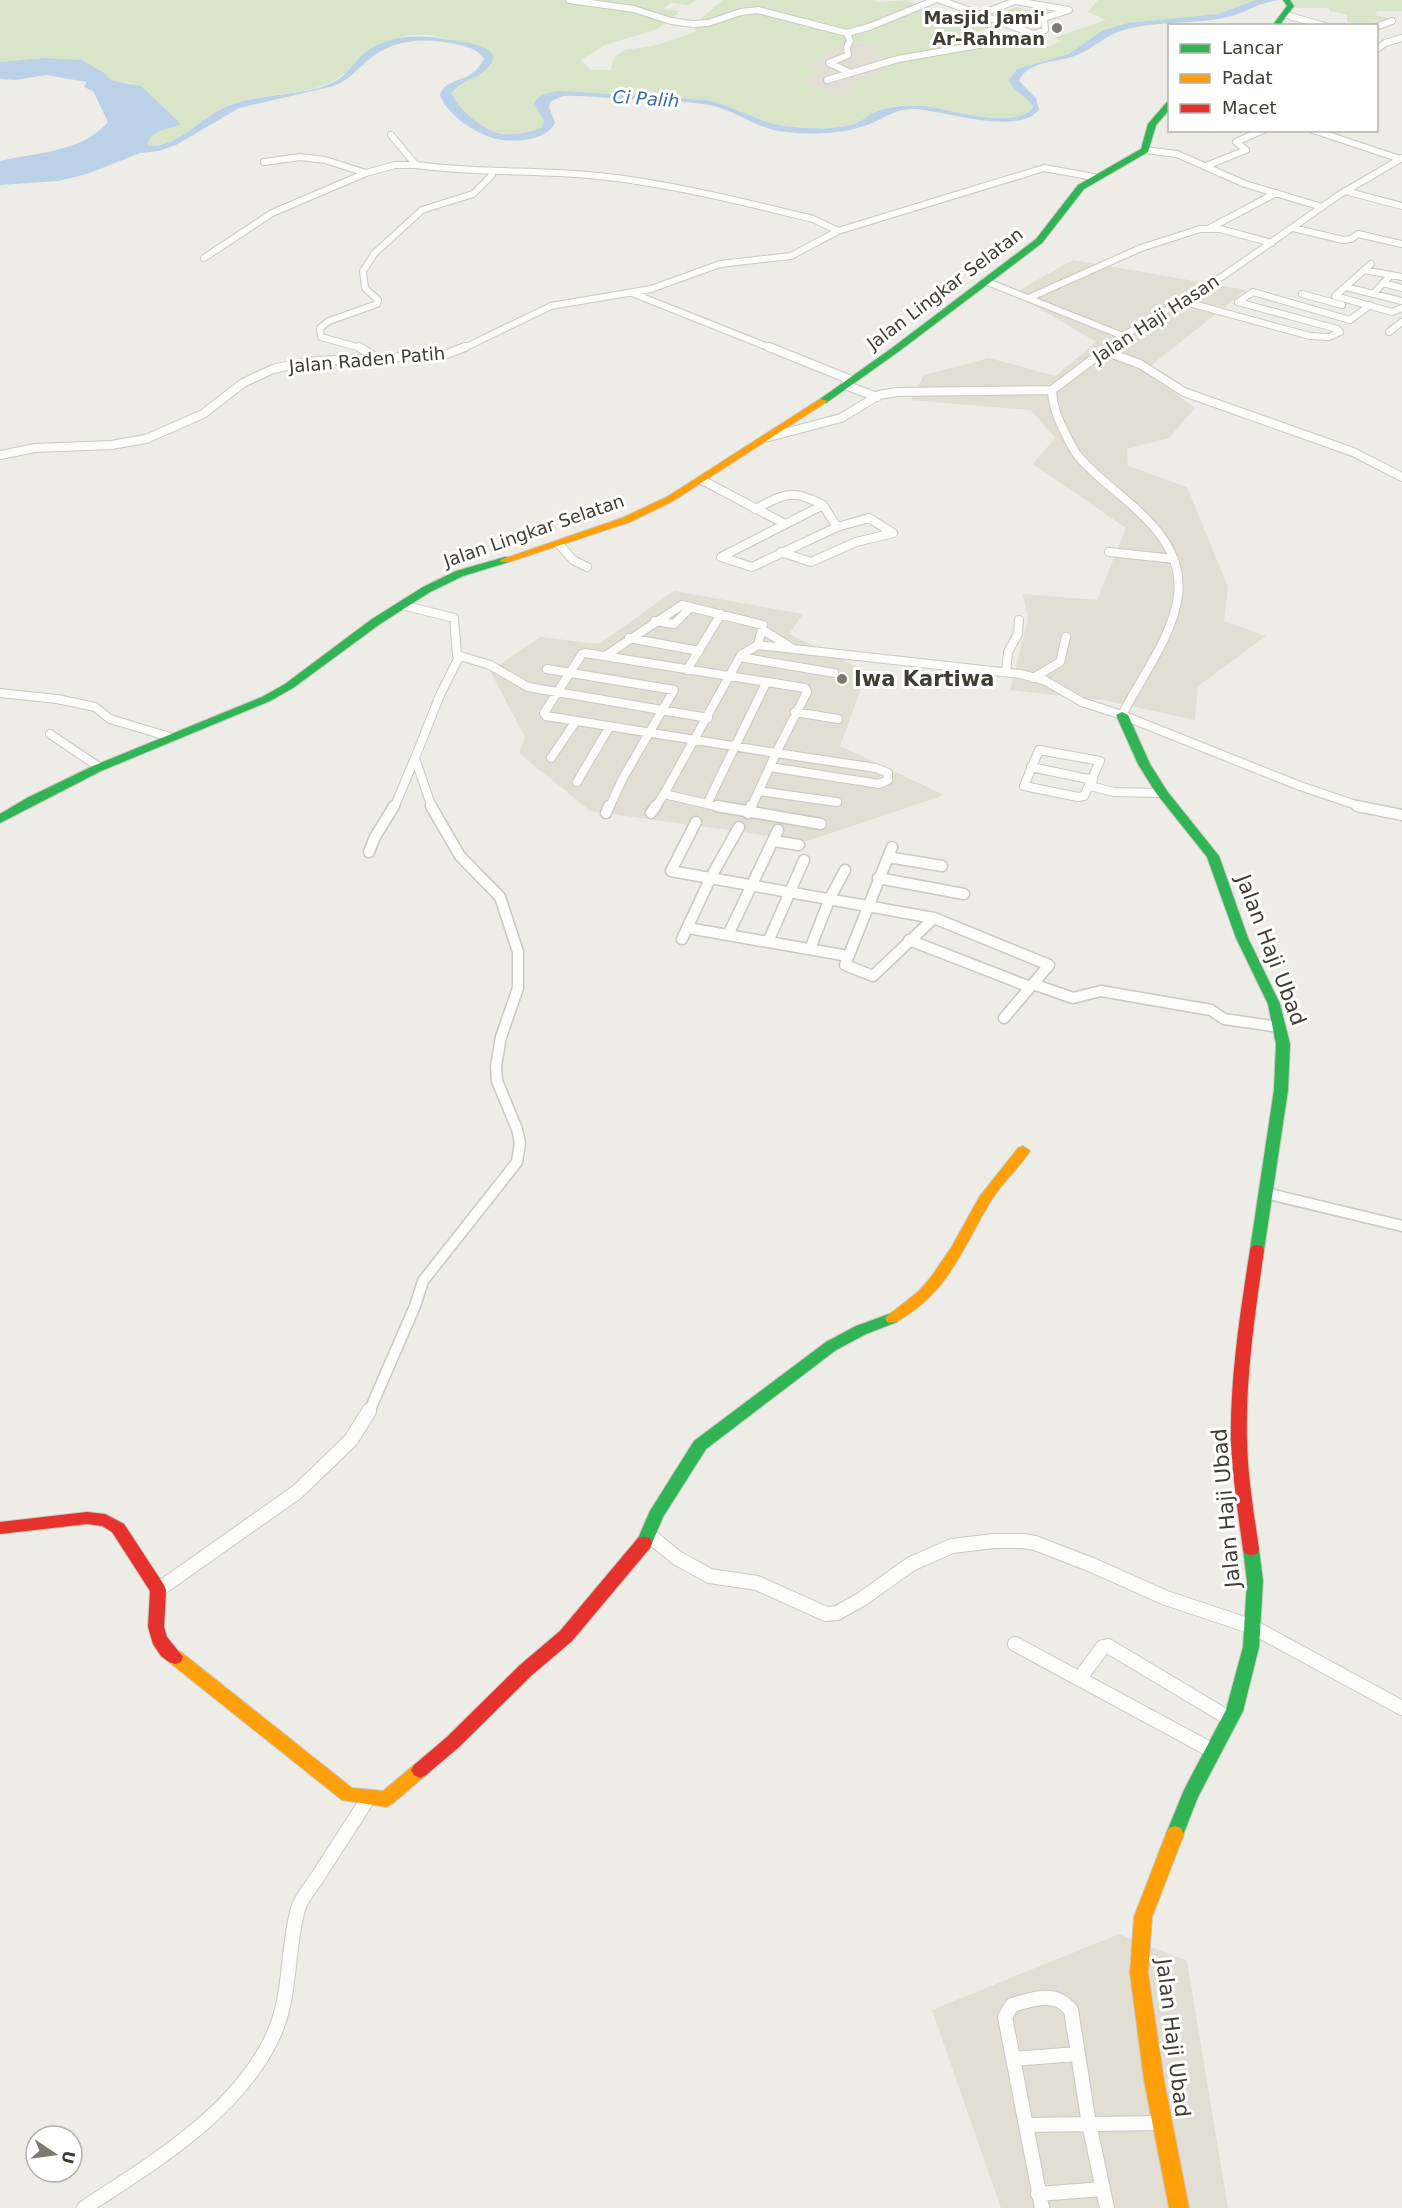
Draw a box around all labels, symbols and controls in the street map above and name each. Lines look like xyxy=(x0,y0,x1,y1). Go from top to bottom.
place label: Masjid Jami' Ar-Rahman xyxy=(923,7,1045,49)
marker: Masjid Jami' Ar-Rahman xyxy=(1050,21,1064,35)
legend xyxy=(1168,24,1378,132)
text: Lancar xyxy=(1222,37,1283,58)
text: Padat xyxy=(1222,67,1273,88)
water label: Ci Palih xyxy=(612,86,680,111)
text: Macet xyxy=(1222,97,1277,118)
street label: Jalan Lingkar Selatan xyxy=(862,223,1027,355)
street label: Jalan Haji Hasan xyxy=(1088,270,1223,368)
street label: Jalan Raden Patih xyxy=(287,342,446,377)
street label: Jalan Lingkar Selatan xyxy=(440,490,627,572)
place label: Iwa Kartiwa xyxy=(854,667,994,691)
marker: Iwa Kartiwa xyxy=(835,672,849,686)
street label: Jalan Haji Ubad xyxy=(1230,869,1311,1029)
street label: Jalan Haji Ubad xyxy=(1207,1427,1245,1591)
street label: Jalan Haji Ubad xyxy=(1151,1955,1195,2119)
north arrow xyxy=(24,2124,84,2184)
text: U xyxy=(57,2149,79,2166)

